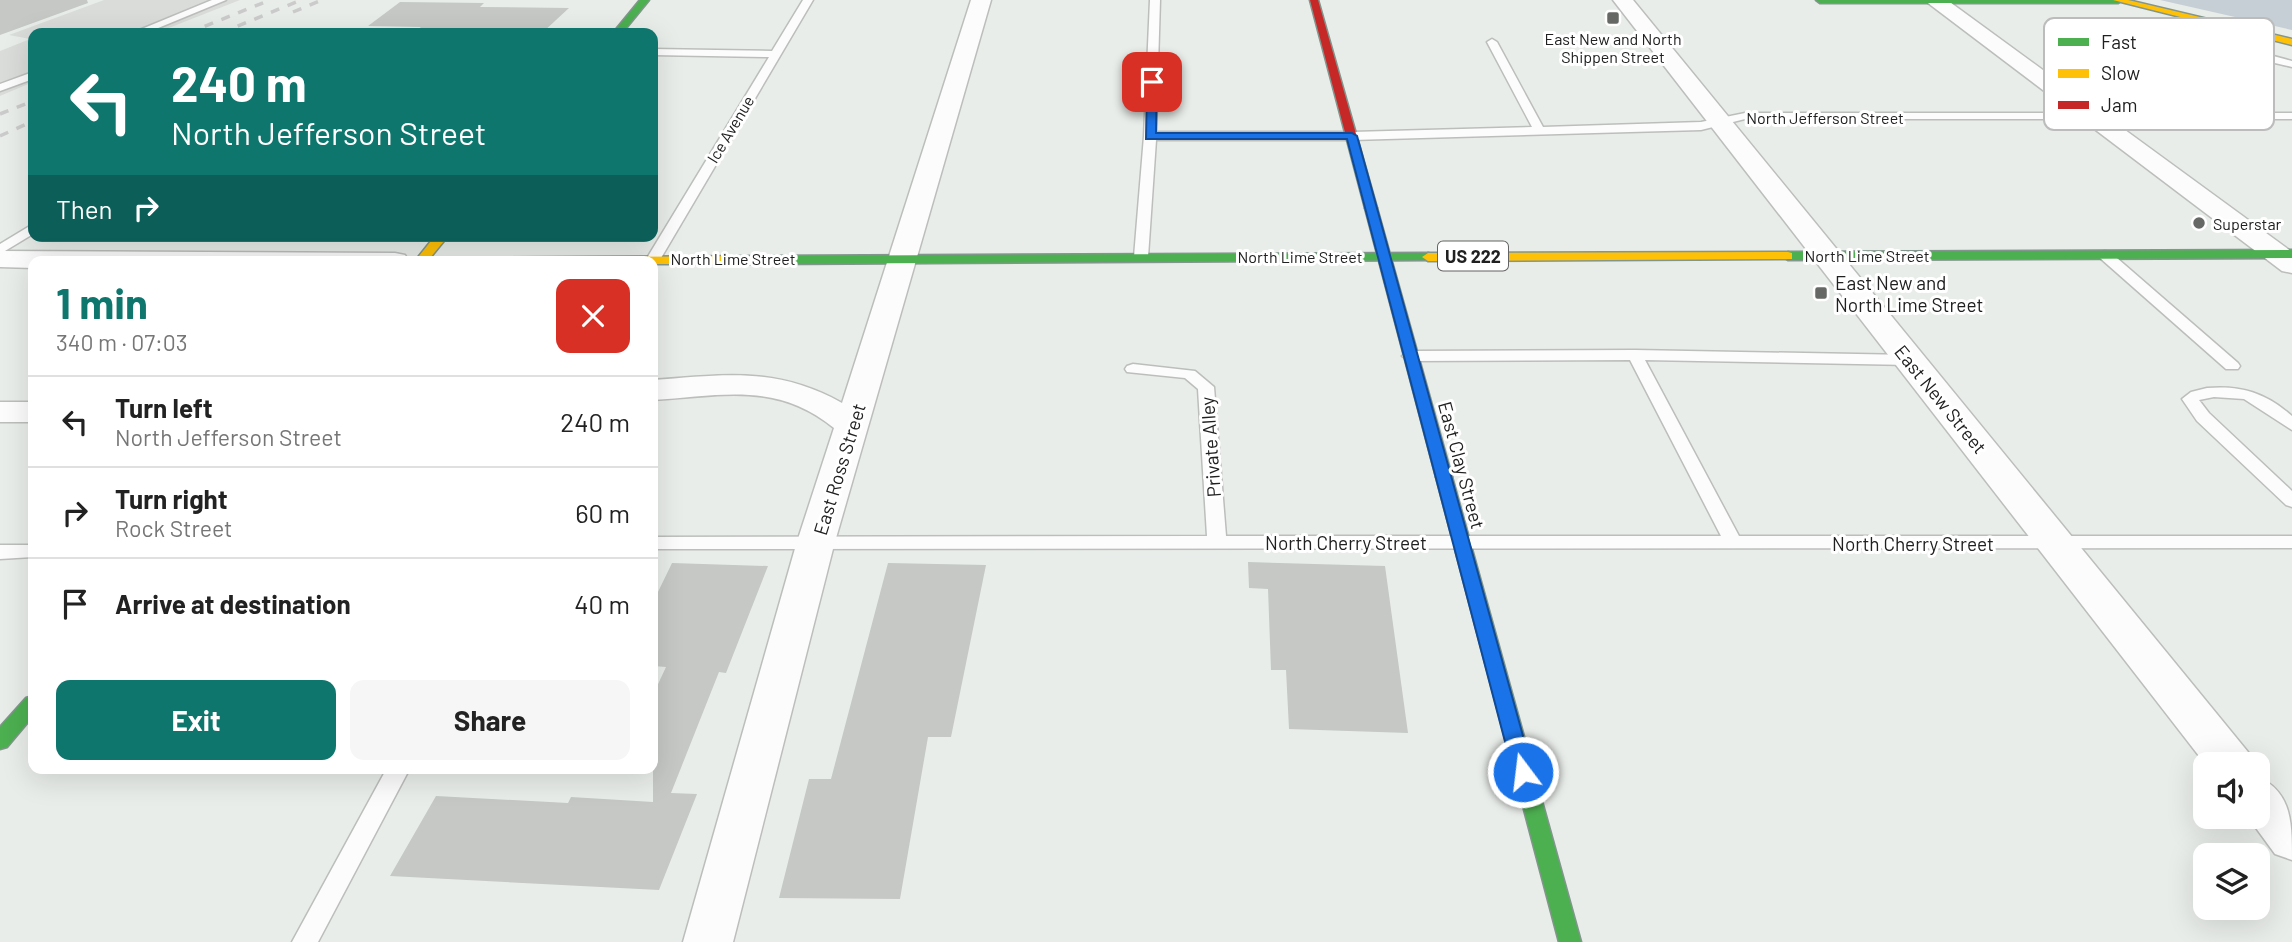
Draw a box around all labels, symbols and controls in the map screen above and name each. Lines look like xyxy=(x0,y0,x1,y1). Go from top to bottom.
marker: East New and North Shippen Street xyxy=(1605,10,1621,26)
legend xyxy=(2044,18,2274,130)
place label: East New and North Shippen Street xyxy=(1544,29,1682,66)
text: Fast xyxy=(2101,30,2137,53)
pin xyxy=(1122,52,1182,112)
text: 240 m xyxy=(171,53,307,112)
icon: left xyxy=(56,56,147,147)
text: Slow xyxy=(2101,61,2140,84)
icon: arrive xyxy=(1133,63,1171,101)
street label: Ice Avenue xyxy=(703,92,757,166)
text: Jam xyxy=(2101,93,2137,116)
street label: North Jefferson Street xyxy=(1746,108,1904,127)
text: North Jefferson Street xyxy=(171,113,487,151)
icon: right xyxy=(127,189,165,227)
text: Then xyxy=(56,193,113,224)
place label: Superstar xyxy=(2213,214,2282,233)
marker: Superstar xyxy=(2191,215,2207,231)
road number: US 222 xyxy=(1438,242,1508,270)
street label: North Lime Street xyxy=(1805,246,1929,265)
street label: North Lime Street xyxy=(1238,247,1362,266)
street label: North Lime Street xyxy=(671,249,795,268)
place label: East New and North Lime Street xyxy=(1835,271,1983,316)
text: 1 min xyxy=(56,277,148,327)
button: close xyxy=(556,279,630,353)
marker: East New and North Lime Street xyxy=(1813,285,1829,301)
text: 340 m · 07:03 xyxy=(56,328,188,356)
street label: East New Street xyxy=(1890,340,1992,458)
text: Turn left xyxy=(115,392,213,423)
street label: Private Alley xyxy=(1195,396,1225,498)
street label: East Clay Street xyxy=(1434,399,1490,531)
street label: East Ross Street xyxy=(808,400,870,538)
icon: left xyxy=(56,403,94,441)
text: 240 m xyxy=(560,406,630,437)
text: North Jefferson Street xyxy=(115,423,342,451)
text: Turn right xyxy=(115,483,228,514)
icon: right xyxy=(56,494,94,532)
text: 60 m xyxy=(575,497,630,528)
text: Rock Street xyxy=(115,514,232,542)
street label: North Cherry Street xyxy=(1265,531,1427,554)
street label: North Cherry Street xyxy=(1832,532,1994,555)
icon: arrive xyxy=(56,585,94,623)
text: Arrive at destination xyxy=(115,588,351,619)
text: 40 m xyxy=(574,588,630,619)
button: Exit xyxy=(56,680,336,760)
button: Share xyxy=(350,680,630,760)
position arrow xyxy=(1486,735,1560,809)
map controls xyxy=(2193,752,2270,920)
button: sound xyxy=(2193,752,2270,829)
button: layers xyxy=(2193,843,2270,920)

